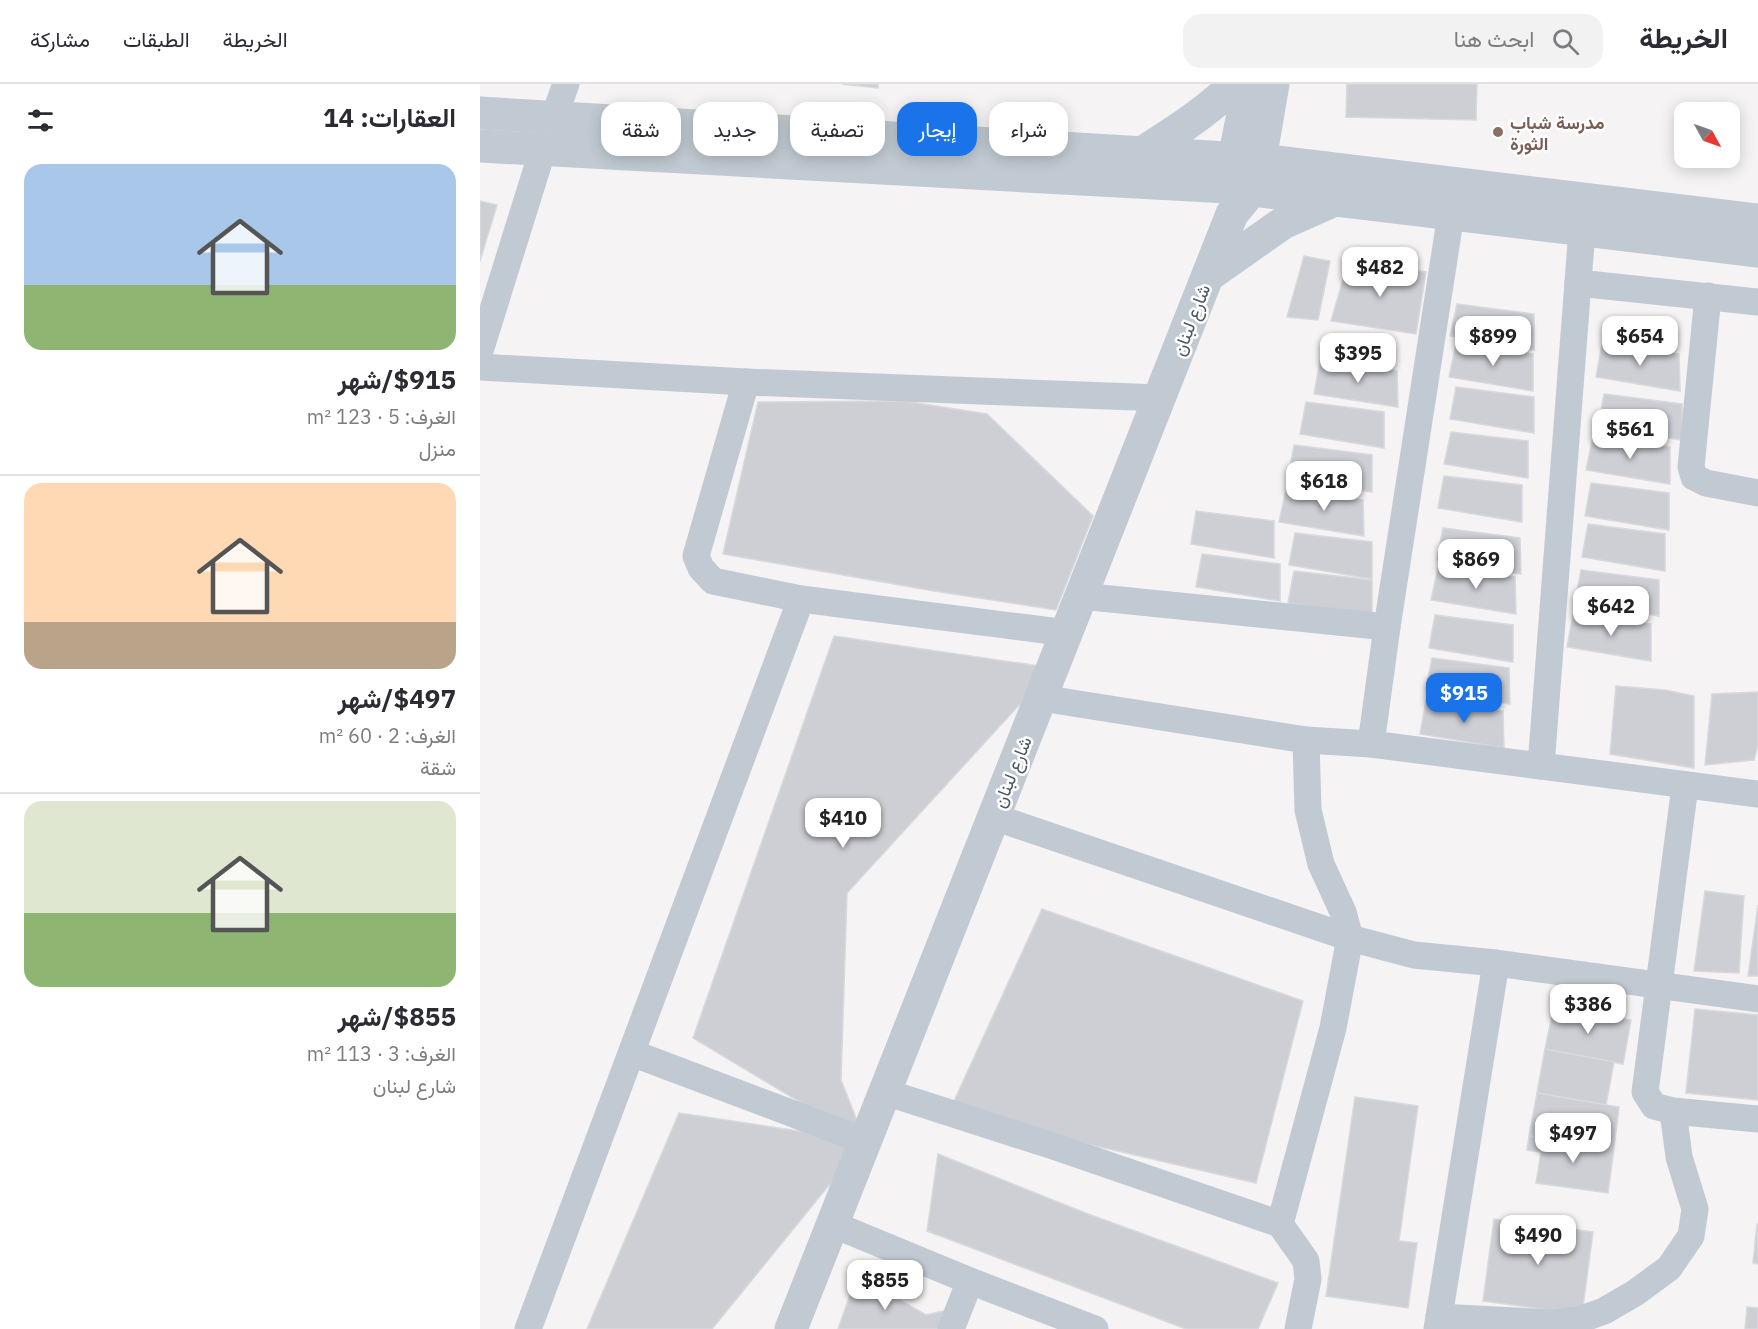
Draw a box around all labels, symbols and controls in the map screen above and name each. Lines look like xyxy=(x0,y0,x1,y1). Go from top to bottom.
search box xyxy=(1183,14,1603,68)
text: الخريطة xyxy=(1639,19,1728,56)
text: ابحث هنا xyxy=(1454,24,1534,53)
text: مشاركة xyxy=(30,25,90,53)
text: الطبقات xyxy=(123,25,190,53)
text: الخريطة xyxy=(223,25,288,53)
icon: search xyxy=(1549,25,1582,58)
text: العقارات: 14 xyxy=(323,100,456,134)
chip: شقة xyxy=(601,102,681,156)
chip: جديد xyxy=(693,102,778,156)
chip: تصفية xyxy=(790,102,885,156)
chip: إيجار xyxy=(897,102,977,156)
chip: شراء xyxy=(989,102,1068,156)
north arrow xyxy=(1674,102,1740,168)
map controls xyxy=(1674,102,1740,168)
icon: filters xyxy=(24,104,57,137)
place label: مدرسة شباب الثورة xyxy=(1510,111,1605,155)
marker: مدرسة شباب الثورة xyxy=(1491,125,1505,139)
icon: home xyxy=(186,203,294,311)
pin: $482 xyxy=(1344,247,1416,298)
text: $482 xyxy=(1356,253,1404,280)
street label: شارع لبنان xyxy=(1167,281,1216,359)
pin: $899 xyxy=(1457,316,1529,367)
pin: $654 xyxy=(1604,316,1676,367)
text: $899 xyxy=(1469,322,1517,349)
text: $654 xyxy=(1616,322,1664,349)
pin: $395 xyxy=(1322,333,1394,384)
text: $395 xyxy=(1334,339,1382,366)
text: $915/شهر xyxy=(338,362,456,396)
text: الغرف: 5 · 123 m² xyxy=(307,403,456,430)
pin: $561 xyxy=(1594,409,1666,460)
text: $561 xyxy=(1606,415,1654,442)
text: منزل xyxy=(419,435,456,462)
pin: $618 xyxy=(1288,461,1360,512)
text: $618 xyxy=(1300,467,1348,494)
icon: home xyxy=(186,522,294,630)
pin: $869 xyxy=(1440,539,1512,590)
text: $869 xyxy=(1452,545,1500,572)
pin: $642 xyxy=(1575,586,1647,637)
text: $642 xyxy=(1587,592,1635,619)
pin: $915 xyxy=(1428,673,1500,724)
text: $915 xyxy=(1440,679,1488,706)
text: $497/شهر xyxy=(338,681,456,715)
text: الغرف: 2 · 60 m² xyxy=(319,722,456,749)
street label: شارع لبنان xyxy=(987,733,1038,811)
text: شقة xyxy=(420,754,456,781)
pin: $410 xyxy=(807,798,879,849)
text: $410 xyxy=(819,804,867,831)
icon: home xyxy=(186,840,294,948)
pin: $386 xyxy=(1552,984,1624,1035)
text: $386 xyxy=(1564,990,1612,1017)
text: $855/شهر xyxy=(338,999,456,1033)
text: الغرف: 3 · 113 m² xyxy=(307,1040,456,1067)
text: شارع لبنان xyxy=(373,1072,456,1099)
pin: $497 xyxy=(1537,1113,1609,1164)
text: $497 xyxy=(1549,1119,1597,1146)
pin: $490 xyxy=(1502,1215,1574,1266)
text: $490 xyxy=(1514,1221,1562,1248)
pin: $855 xyxy=(849,1260,921,1311)
text: $855 xyxy=(861,1266,909,1293)

